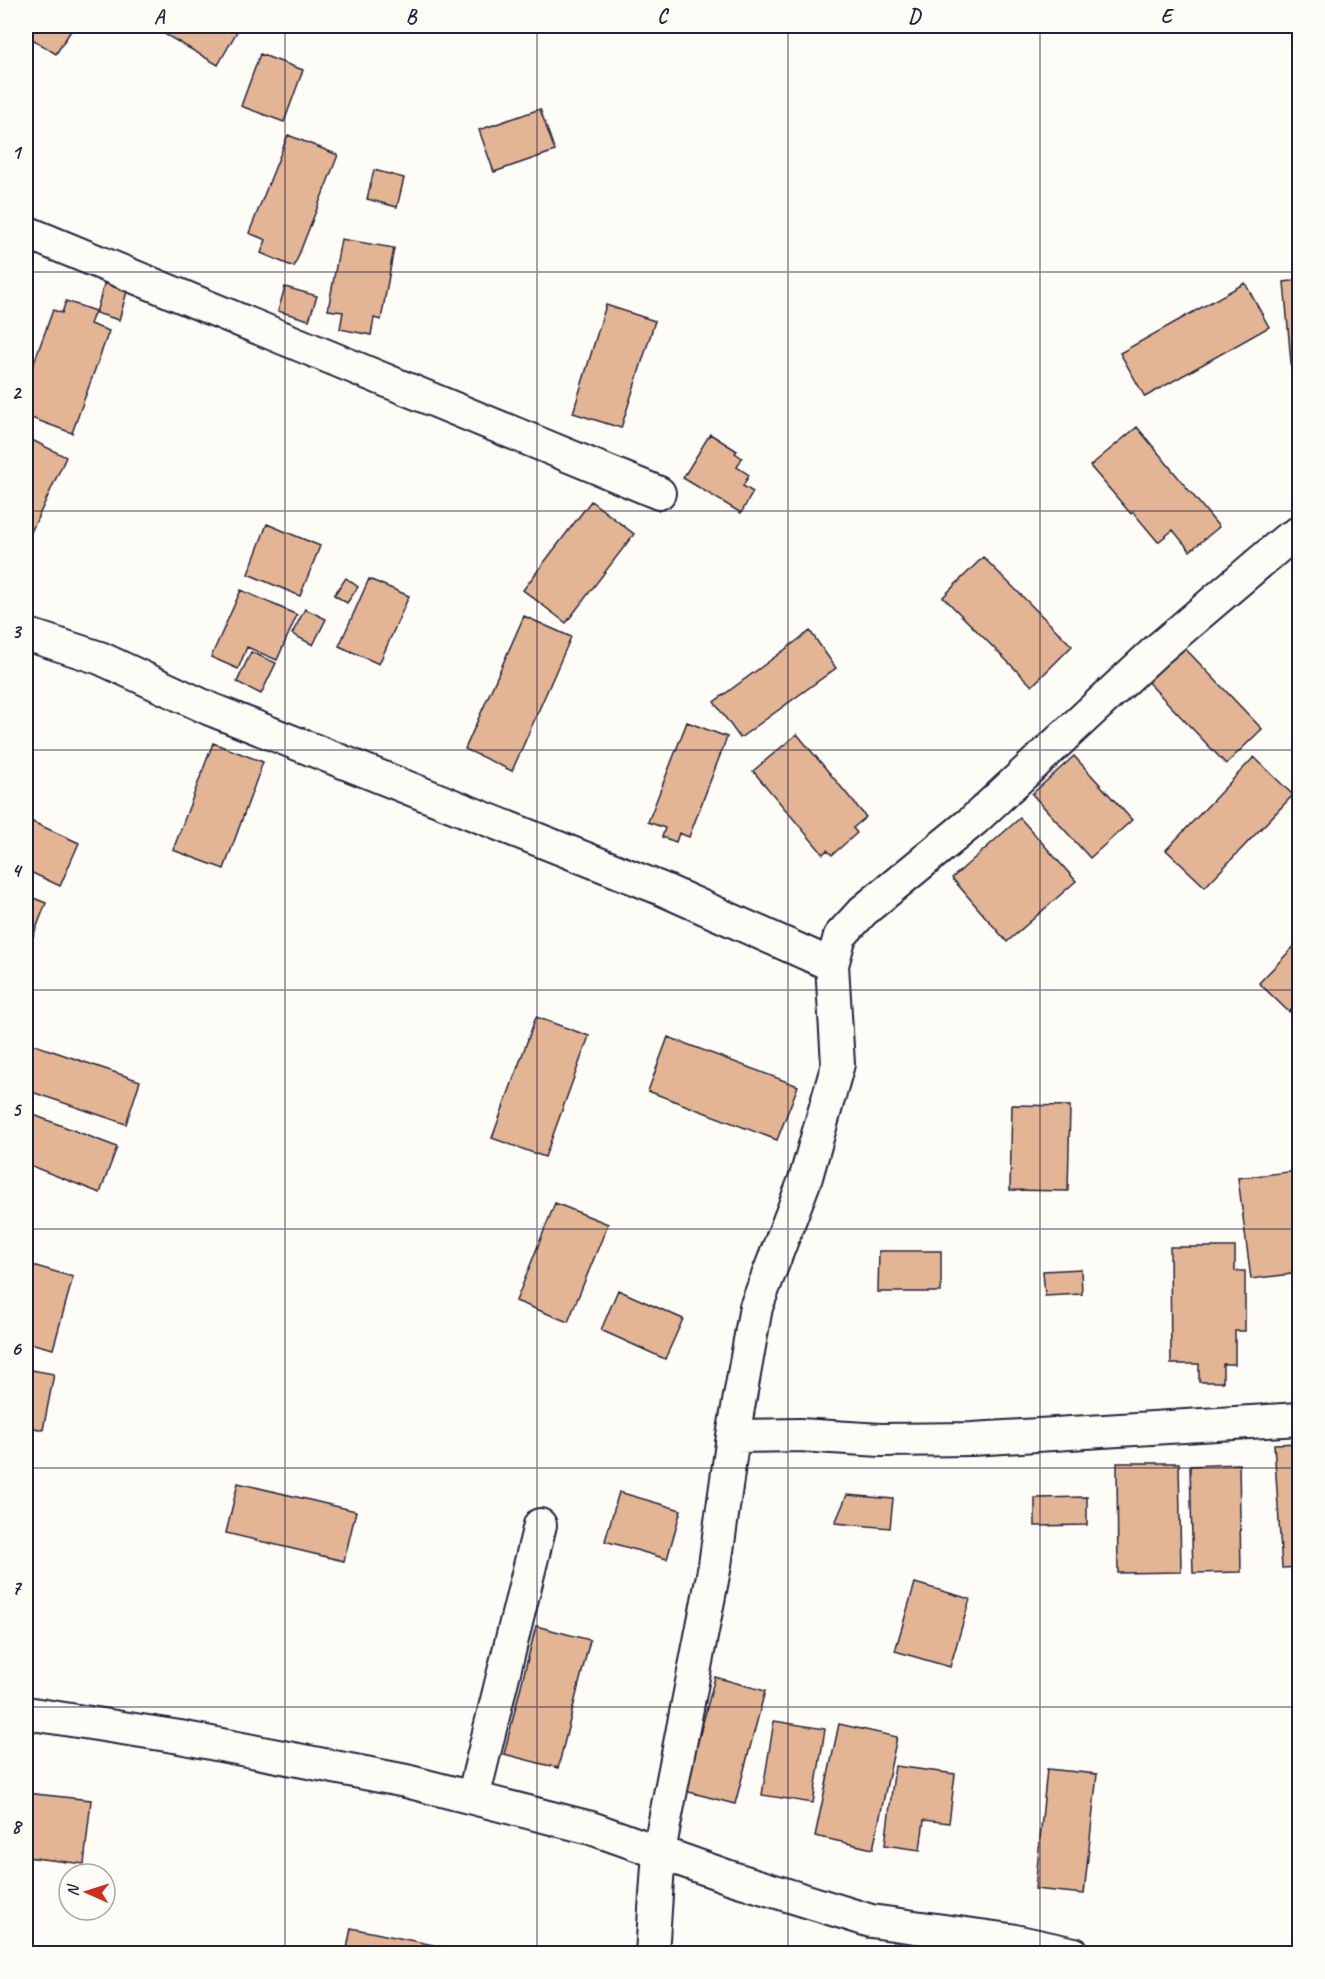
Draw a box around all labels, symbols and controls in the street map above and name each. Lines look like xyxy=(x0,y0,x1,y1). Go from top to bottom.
text: A xyxy=(154,4,166,29)
text: B xyxy=(406,4,418,29)
text: C xyxy=(657,4,669,29)
text: D xyxy=(908,4,922,29)
text: E xyxy=(1161,4,1175,29)
text: 1 xyxy=(12,140,23,165)
text: 2 xyxy=(12,380,23,405)
text: 3 xyxy=(12,619,23,644)
text: 4 xyxy=(12,858,24,883)
text: 5 xyxy=(12,1097,23,1122)
text: 6 xyxy=(11,1336,22,1361)
text: 7 xyxy=(12,1575,23,1600)
text: 8 xyxy=(12,1814,24,1839)
north arrow xyxy=(57,1862,117,1922)
text: N xyxy=(63,1883,83,1897)

